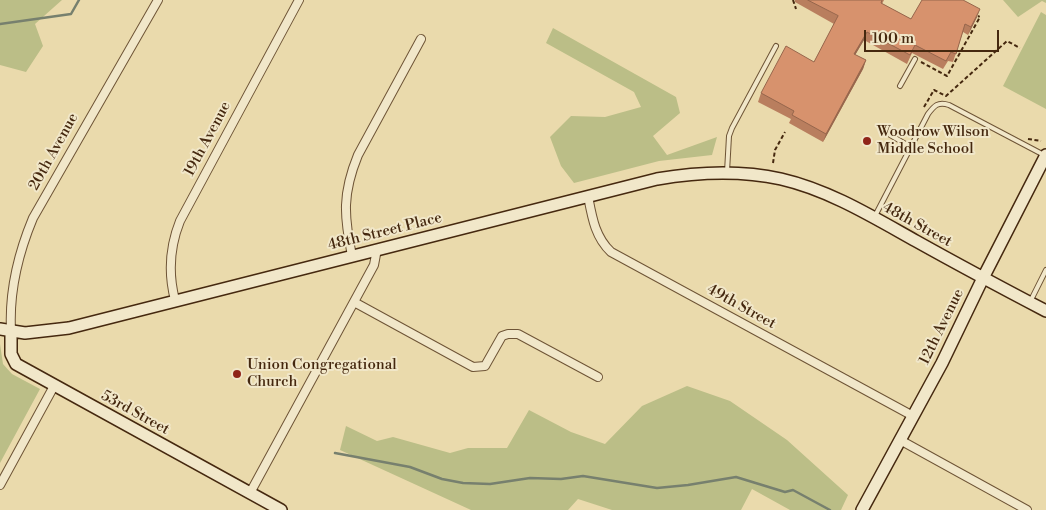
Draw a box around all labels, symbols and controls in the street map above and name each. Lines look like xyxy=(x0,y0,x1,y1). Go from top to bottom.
scale bar xyxy=(866,20,1001,52)
text: 100 m xyxy=(872,29,914,48)
street label: 19th Avenue xyxy=(181,99,235,179)
street label: 20th Avenue xyxy=(25,110,83,194)
place label: Woodrow Wilson Middle School xyxy=(877,123,989,158)
marker: Woodrow Wilson Middle School xyxy=(861,135,873,147)
street label: 48th Street xyxy=(879,199,955,251)
street label: 48th Street Place xyxy=(326,209,444,255)
street label: 49th Street xyxy=(703,281,779,333)
street label: 12th Avenue xyxy=(916,286,968,368)
place label: Union Congregational Church xyxy=(247,356,397,391)
marker: Union Congregational Church xyxy=(231,368,243,380)
street label: 53rd Street xyxy=(98,387,172,439)

